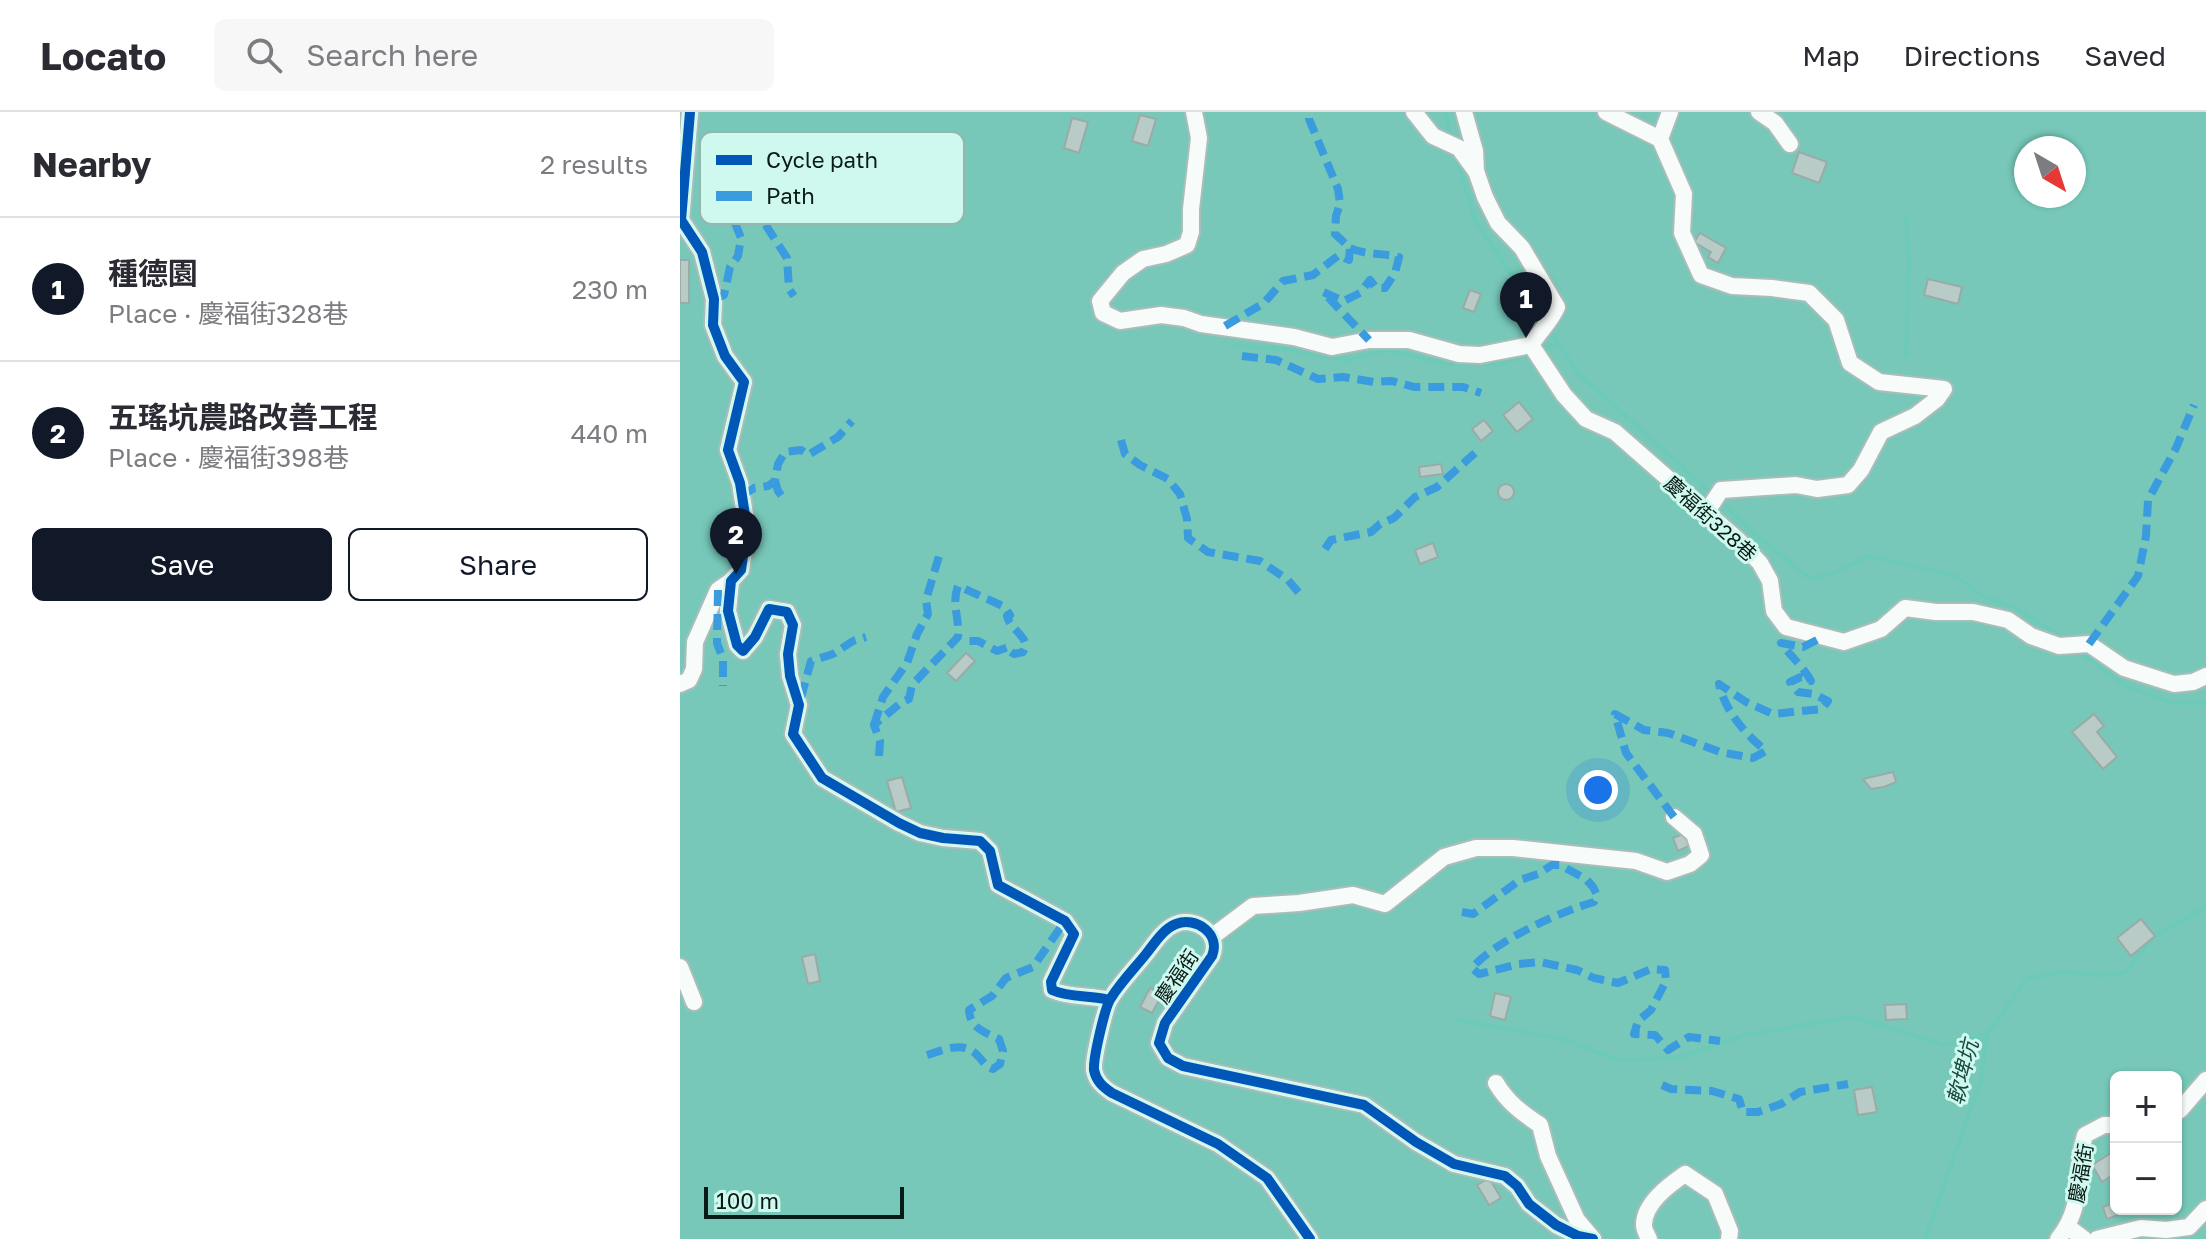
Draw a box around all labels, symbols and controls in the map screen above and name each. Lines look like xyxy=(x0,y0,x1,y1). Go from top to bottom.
search box xyxy=(214,19,774,91)
text: Locato xyxy=(40,33,166,78)
icon: search xyxy=(242,33,286,77)
text: Search here xyxy=(306,37,478,73)
text: Map xyxy=(1802,39,1859,72)
text: Directions xyxy=(1903,39,2040,72)
text: Saved xyxy=(2084,39,2166,72)
legend xyxy=(700,132,964,224)
north arrow xyxy=(2014,136,2086,208)
text: Nearby xyxy=(32,144,152,184)
text: Cycle path xyxy=(766,146,878,173)
text: 2 results xyxy=(540,149,648,180)
text: Path xyxy=(766,182,815,209)
text: 種德園 xyxy=(108,255,198,291)
pin: 1 xyxy=(1500,272,1552,338)
text: 1 xyxy=(51,274,65,305)
text: 230 m xyxy=(572,274,648,305)
text: Place · 慶福街328巷 xyxy=(108,298,348,329)
text: 五瑤坑農路改善工程 xyxy=(108,399,378,435)
text: 2 xyxy=(50,418,66,449)
text: 440 m xyxy=(571,418,648,449)
text: Place · 慶福街398巷 xyxy=(108,442,349,473)
street label: 慶福街328巷 xyxy=(1660,470,1762,566)
pin: 2 xyxy=(710,508,762,574)
button: Save xyxy=(32,528,332,601)
button: Share xyxy=(348,528,648,601)
your location xyxy=(1578,770,1618,810)
street label: 慶福街 xyxy=(1149,944,1203,1008)
water label: 軟埤坑 xyxy=(1941,1034,1984,1107)
map controls xyxy=(2110,1071,2182,1215)
button: + xyxy=(2110,1071,2182,1143)
street label: 慶福街 xyxy=(2063,1141,2097,1205)
button: − xyxy=(2110,1143,2182,1215)
scale bar xyxy=(704,1183,904,1219)
text: 100 m xyxy=(716,1187,779,1214)

